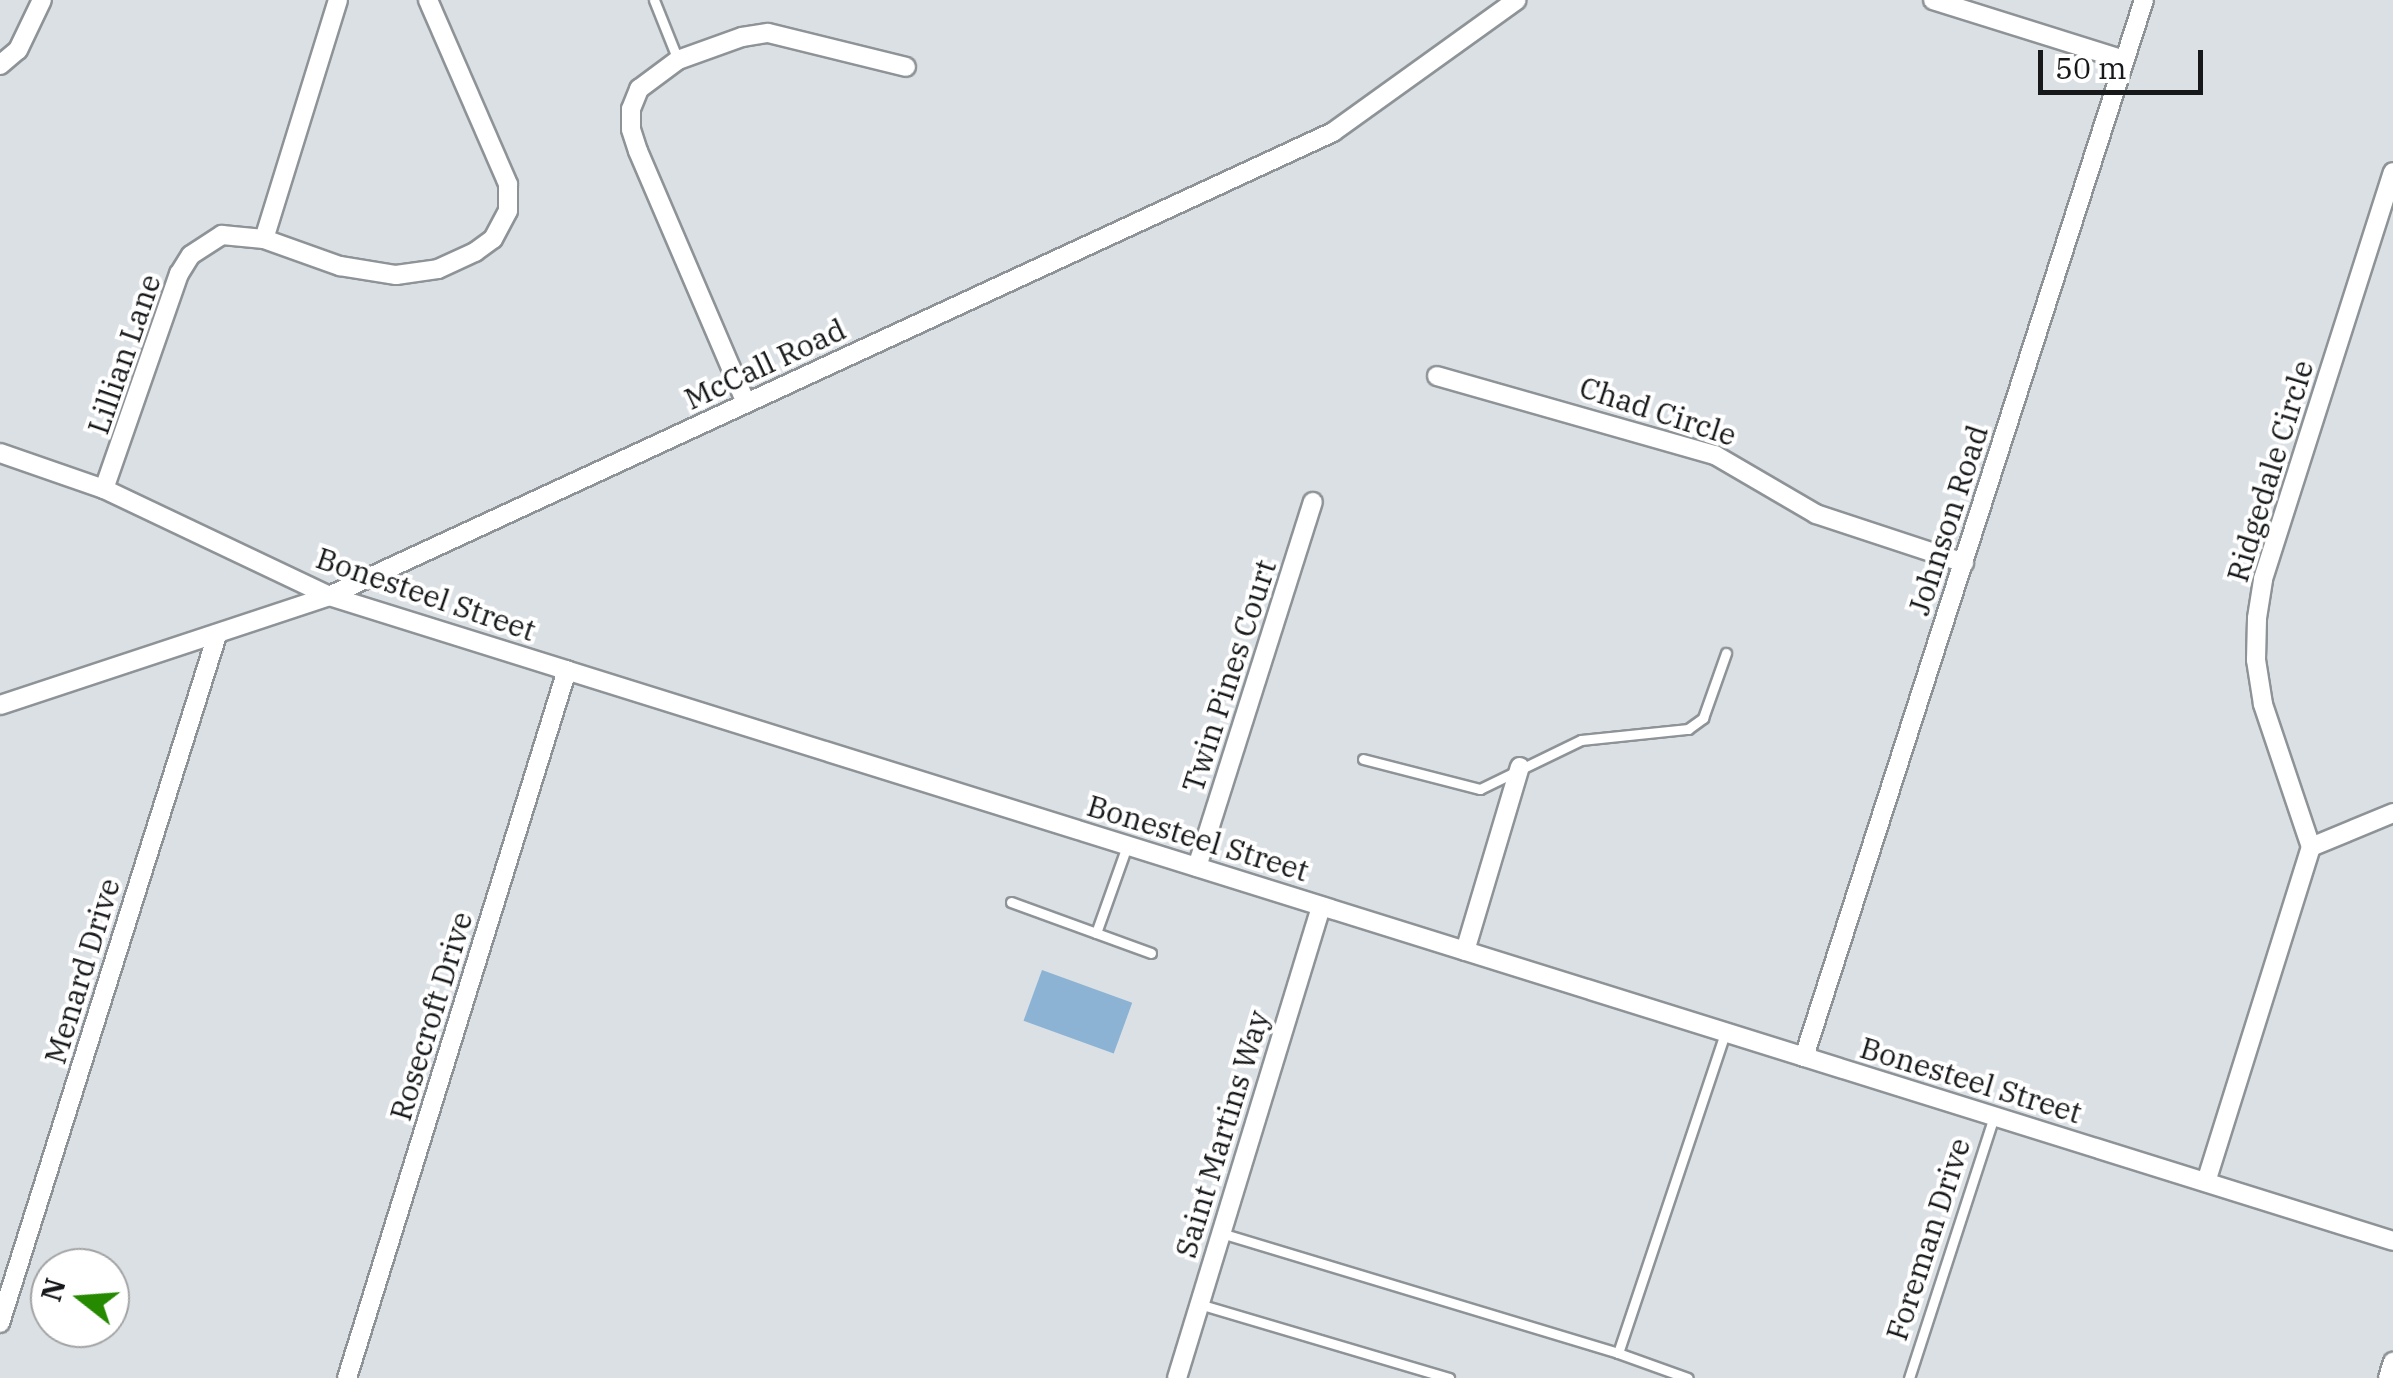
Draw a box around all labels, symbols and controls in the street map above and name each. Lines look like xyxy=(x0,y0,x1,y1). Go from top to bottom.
scale bar xyxy=(2043,30,2208,92)
text: 50 m xyxy=(2055,48,2127,87)
street label: Lillian Lane xyxy=(80,269,168,439)
street label: McCall Road xyxy=(679,311,851,417)
street label: Ridgedale Circle xyxy=(2219,356,2321,586)
street label: Chad Circle xyxy=(1575,369,1741,453)
street label: Johnson Road xyxy=(1900,421,1996,619)
street label: Bonesteel Street xyxy=(312,540,540,648)
street label: Twin Pines Court xyxy=(1174,555,1284,797)
street label: Bonesteel Street xyxy=(1083,787,1313,889)
street label: Menard Drive xyxy=(37,874,127,1068)
street label: Rosecroft Drive xyxy=(382,907,480,1125)
street label: Saint Martins Way xyxy=(1167,1006,1277,1262)
street label: Bonesteel Street xyxy=(1856,1029,2086,1131)
street label: Foreman Drive xyxy=(1878,1133,1978,1345)
north arrow xyxy=(30,1248,130,1348)
text: N xyxy=(32,1274,74,1306)

